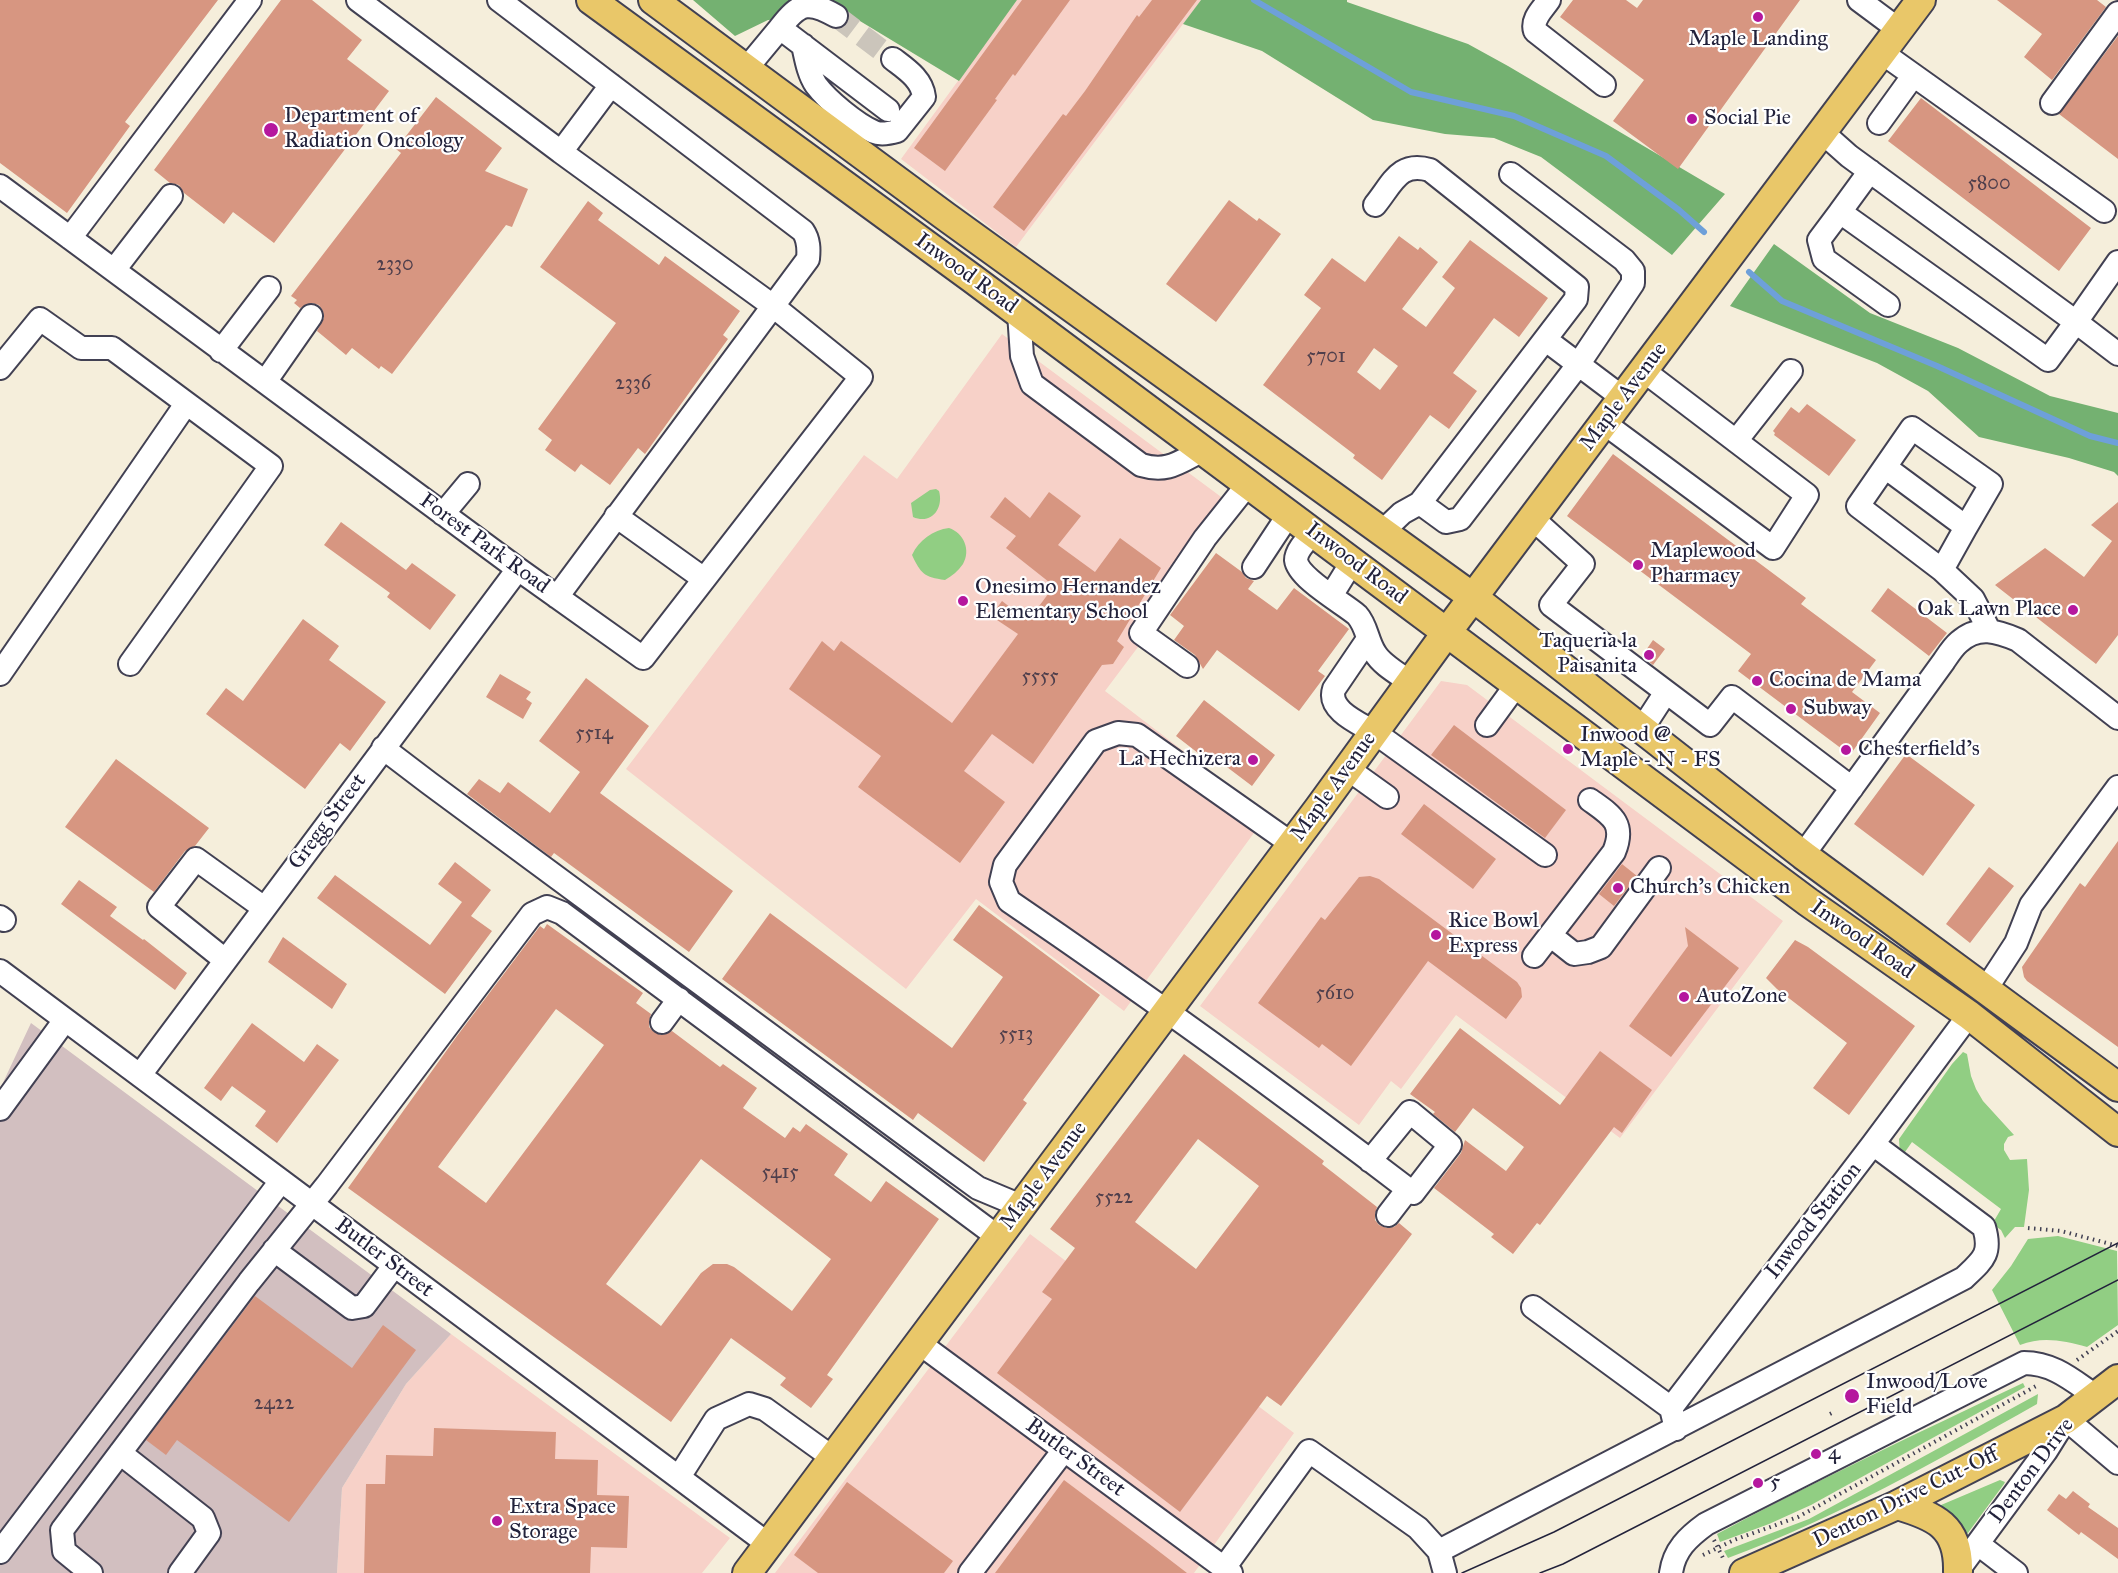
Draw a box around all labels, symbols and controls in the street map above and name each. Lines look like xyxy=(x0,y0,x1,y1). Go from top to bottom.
marker: Maple Landing xyxy=(1751,10,1765,24)
place label: Maple Landing xyxy=(1688,27,1828,53)
place label: Department of Radiation Oncology xyxy=(284,104,464,156)
place label: Social Pie xyxy=(1704,106,1791,132)
marker: Social Pie xyxy=(1685,112,1699,126)
marker: Department of Radiation Oncology xyxy=(262,121,280,139)
house number: 5800 xyxy=(1967,172,2011,196)
street label: Inwood Road xyxy=(909,228,1023,320)
house number: 2330 xyxy=(376,253,414,277)
street label: Maple Avenue xyxy=(1575,338,1673,456)
house number: 5701 xyxy=(1306,345,1346,369)
house number: 2336 xyxy=(615,372,651,396)
street label: Forest Park Road xyxy=(414,488,554,600)
street label: Inwood Road xyxy=(1300,517,1412,611)
place label: Maplewood Pharmacy xyxy=(1650,539,1756,590)
marker: Maplewood Pharmacy xyxy=(1631,558,1645,572)
place label: Onesimo Hernandez Elementary School xyxy=(975,575,1161,626)
marker: Onesimo Hernandez Elementary School xyxy=(956,594,970,608)
place label: Oak Lawn Place xyxy=(1917,597,2061,623)
marker: Oak Lawn Place xyxy=(2066,603,2080,617)
place label: Taqueria la Paisanita xyxy=(1539,629,1637,680)
marker: Taqueria la Paisanita xyxy=(1642,648,1656,662)
house number: 5555 xyxy=(1021,665,1059,689)
place label: Cocina de Mama xyxy=(1769,668,1921,694)
marker: Cocina de Mama xyxy=(1750,674,1764,688)
place label: Subway xyxy=(1803,696,1872,722)
marker: Subway xyxy=(1784,702,1798,716)
house number: 5514 xyxy=(575,722,613,746)
place label: Inwood @ Maple - N - FS xyxy=(1580,723,1721,774)
street label: Maple Avenue xyxy=(1286,727,1382,847)
place label: Chesterfield's xyxy=(1858,737,1980,763)
marker: Inwood @ Maple - N - FS xyxy=(1561,742,1575,756)
marker: Chesterfield's xyxy=(1839,743,1853,757)
place label: La Hechizera xyxy=(1118,747,1241,773)
marker: La Hechizera xyxy=(1246,753,1260,767)
street label: Gregg Street xyxy=(283,769,373,875)
place label: Church's Chicken xyxy=(1630,875,1790,901)
marker: Church's Chicken xyxy=(1611,881,1625,895)
street label: Inwood Road xyxy=(1805,895,1919,985)
place label: Rice Bowl Express xyxy=(1448,909,1539,960)
marker: Rice Bowl Express xyxy=(1429,928,1443,942)
house number: 5610 xyxy=(1316,982,1354,1006)
place label: AutoZone xyxy=(1696,984,1787,1010)
marker: AutoZone xyxy=(1677,990,1691,1004)
house number: 5513 xyxy=(999,1023,1033,1047)
street label: Maple Avenue xyxy=(995,1117,1093,1235)
street label: Inwood Station xyxy=(1760,1158,1868,1284)
house number: 5415 xyxy=(762,1161,798,1185)
house number: 5522 xyxy=(1095,1186,1133,1210)
street label: Butler Street xyxy=(329,1212,439,1304)
place label: Inwood/Love Field xyxy=(1866,1370,1988,1422)
marker: Inwood/Love Field xyxy=(1843,1387,1861,1405)
house number: 2422 xyxy=(254,1392,294,1416)
street label: Butler Street xyxy=(1020,1413,1130,1503)
street label: Denton Drive xyxy=(1984,1413,2080,1529)
place label: 4 xyxy=(1828,1441,1840,1467)
street label: Denton Drive Cut-Off xyxy=(1809,1442,2003,1554)
marker: 4 xyxy=(1809,1447,1823,1461)
place label: 5 xyxy=(1770,1470,1780,1496)
marker: 5 xyxy=(1751,1476,1765,1490)
place label: Extra Space Storage xyxy=(509,1495,616,1546)
marker: Extra Space Storage xyxy=(490,1514,504,1528)

